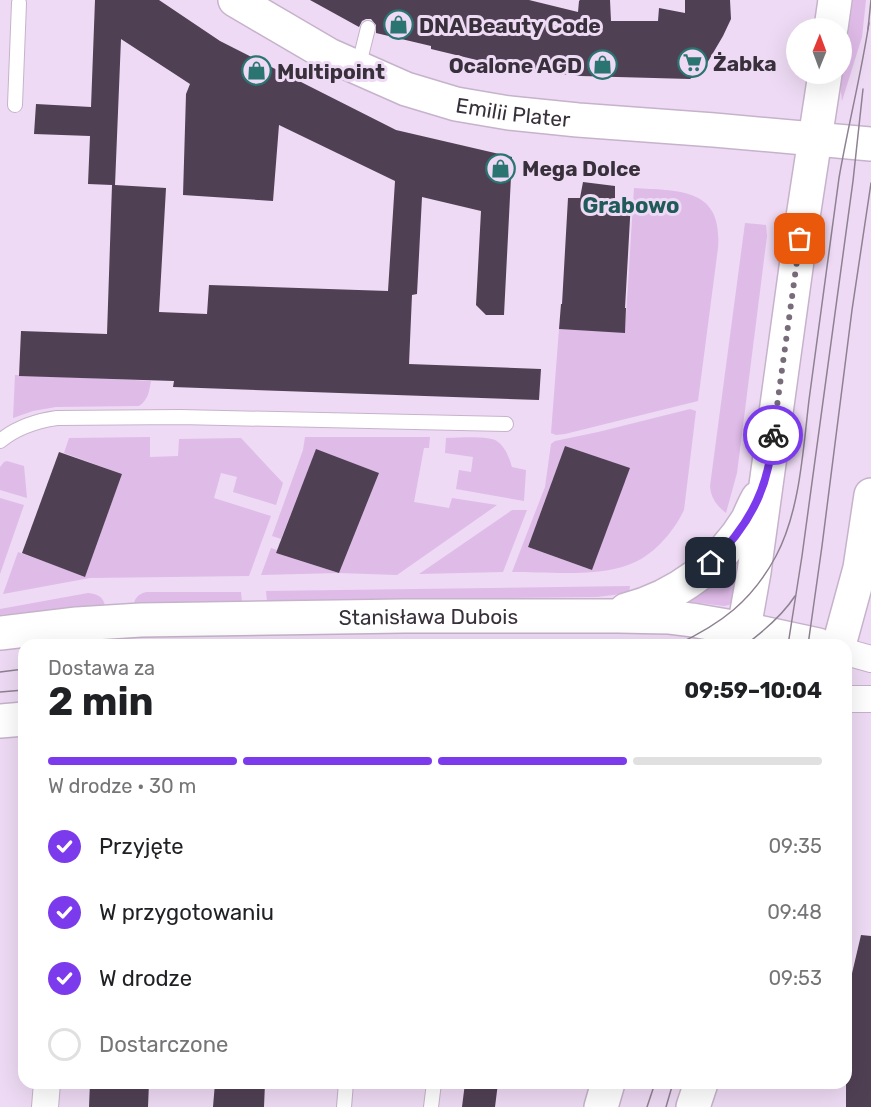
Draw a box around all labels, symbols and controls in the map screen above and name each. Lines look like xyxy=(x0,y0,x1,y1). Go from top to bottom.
shop icon: DNA Beauty Code xyxy=(382,9,414,41)
place label: DNA Beauty Code xyxy=(419,13,601,38)
north arrow xyxy=(786,18,852,84)
map controls xyxy=(786,18,852,84)
supermarket icon: Żabka xyxy=(676,47,708,79)
shop icon: Ocalone AGD xyxy=(587,49,619,81)
place label: Żabka xyxy=(713,51,777,76)
place label: Ocalone AGD xyxy=(449,53,582,78)
shop icon: Multipoint xyxy=(240,55,272,87)
place label: Multipoint xyxy=(277,59,385,84)
street label: Emilii Plater xyxy=(454,92,571,132)
shop icon: Mega Dolce xyxy=(485,152,517,184)
place label: Mega Dolce xyxy=(522,156,641,181)
district label: Grabowo xyxy=(582,192,680,219)
pin xyxy=(774,213,825,264)
icon: bag xyxy=(783,222,816,255)
courier xyxy=(743,405,803,465)
icon: bike xyxy=(757,419,790,452)
pin xyxy=(685,537,736,588)
icon: home xyxy=(694,546,727,579)
street label: Stanisława Dubois xyxy=(338,603,518,629)
text: Dostawa za xyxy=(48,656,155,680)
text: 09:59–10:04 xyxy=(684,677,822,704)
text: 2 min xyxy=(48,679,154,725)
text: W drodze · 30 m xyxy=(48,774,196,798)
icon: check xyxy=(48,830,81,863)
text: Przyjęte xyxy=(99,833,184,860)
text: 09:35 xyxy=(768,834,822,858)
icon: check xyxy=(48,896,81,929)
text: W przygotowaniu xyxy=(99,899,274,926)
text: 09:48 xyxy=(767,900,822,924)
icon: check xyxy=(48,962,81,995)
text: W drodze xyxy=(99,965,192,992)
text: 09:53 xyxy=(768,966,822,990)
text: Dostarczone xyxy=(99,1031,228,1058)

